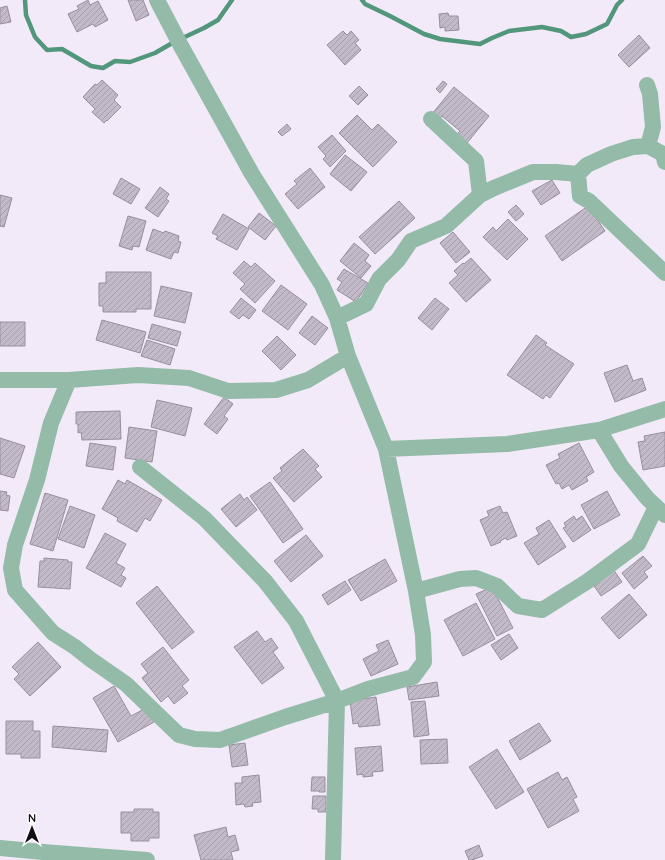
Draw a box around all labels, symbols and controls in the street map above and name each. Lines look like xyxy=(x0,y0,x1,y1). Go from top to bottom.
north arrow xyxy=(12,808,52,848)
text: N xyxy=(28,811,36,825)

